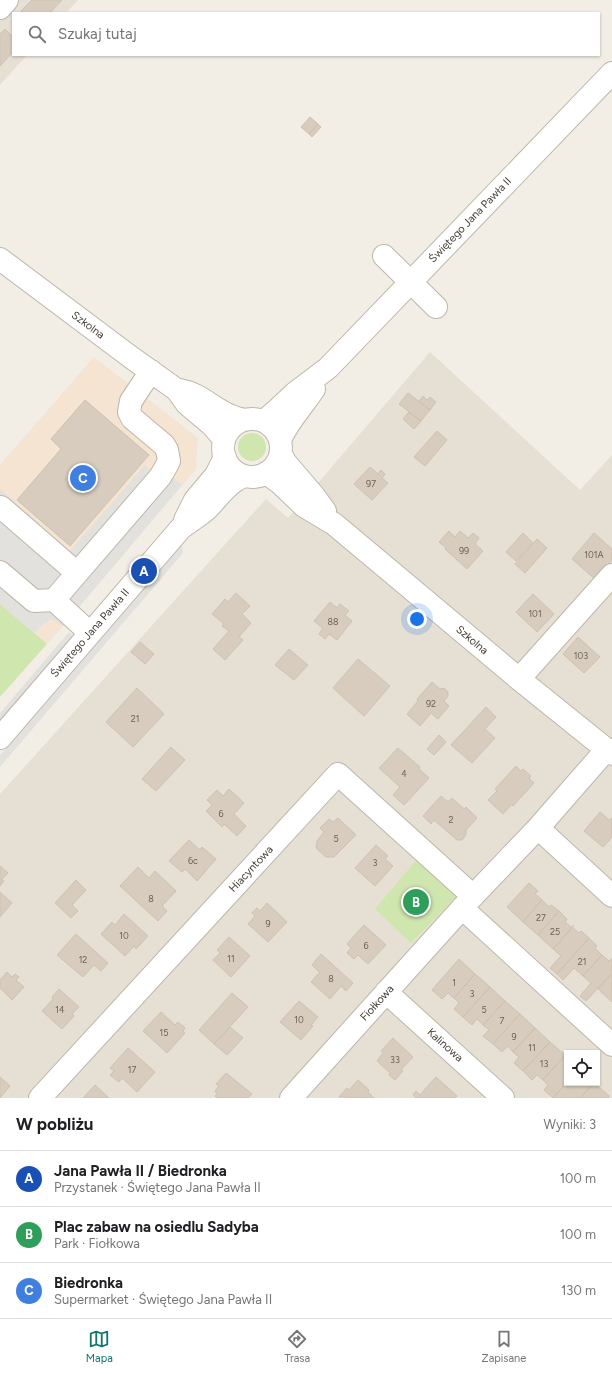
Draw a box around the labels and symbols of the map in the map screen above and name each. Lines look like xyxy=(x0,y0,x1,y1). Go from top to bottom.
street label: Świętego Jana Pawła II xyxy=(425,174,514,265)
street label: Szkolna xyxy=(69,308,107,342)
pin: C xyxy=(70,463,96,493)
house number: 97 xyxy=(366,478,376,489)
house number: 99 xyxy=(459,545,469,556)
house number: 101A xyxy=(584,549,604,560)
pin: A xyxy=(131,556,157,586)
street label: Świętego Jana Pawła II xyxy=(47,585,132,680)
house number: 101 xyxy=(528,608,542,619)
your location xyxy=(407,609,427,629)
house number: 88 xyxy=(327,616,339,627)
street label: Szkolna xyxy=(453,623,491,657)
house number: 103 xyxy=(574,650,588,661)
house number: 92 xyxy=(426,698,436,709)
house number: 21 xyxy=(131,713,139,724)
house number: 4 xyxy=(401,768,407,779)
house number: 6 xyxy=(218,808,224,819)
house number: 2 xyxy=(448,814,454,825)
house number: 5 xyxy=(333,833,339,844)
street label: Hiacyntowa xyxy=(226,843,276,895)
house number: 6c xyxy=(188,855,198,866)
house number: 3 xyxy=(373,857,378,868)
pin: B xyxy=(403,887,429,917)
house number: 8 xyxy=(148,893,154,904)
house number: 27 xyxy=(536,912,546,923)
house number: 9 xyxy=(265,918,271,929)
house number: 25 xyxy=(550,926,560,937)
house number: 10 xyxy=(119,930,129,941)
house number: 6 xyxy=(363,940,369,951)
house number: 11 xyxy=(227,953,235,964)
house number: 12 xyxy=(79,954,87,965)
house number: 21 xyxy=(578,956,586,967)
house number: 8 xyxy=(328,973,334,984)
house number: 1 xyxy=(452,977,456,988)
street label: Fiołkowa xyxy=(358,982,396,1024)
house number: 3 xyxy=(470,988,475,999)
house number: 14 xyxy=(55,1004,65,1015)
house number: 5 xyxy=(481,1004,487,1015)
house number: 10 xyxy=(294,1014,304,1025)
house number: 7 xyxy=(500,1015,505,1026)
street label: Kalinowa xyxy=(424,1026,466,1064)
house number: 15 xyxy=(160,1027,168,1038)
house number: 9 xyxy=(511,1031,517,1042)
house number: 11 xyxy=(528,1042,536,1053)
house number: 33 xyxy=(390,1054,400,1065)
house number: 13 xyxy=(540,1058,548,1069)
house number: 17 xyxy=(128,1064,136,1075)

